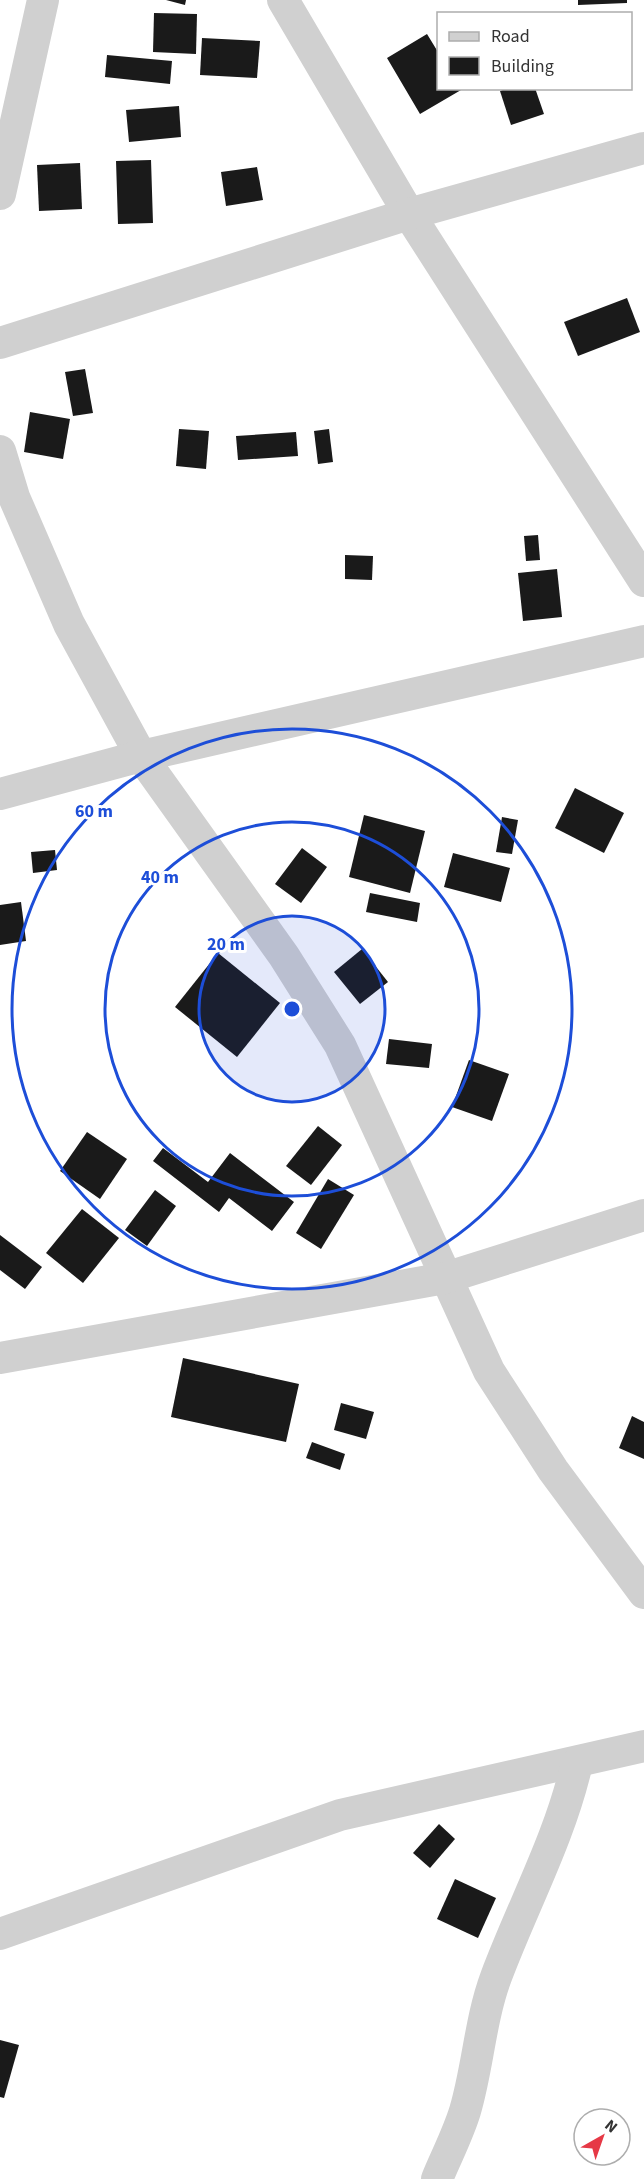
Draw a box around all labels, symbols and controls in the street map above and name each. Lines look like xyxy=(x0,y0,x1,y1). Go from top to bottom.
legend xyxy=(437,12,632,90)
text: Road xyxy=(491,24,530,49)
text: Building xyxy=(491,54,554,79)
text: 60 m xyxy=(75,799,113,824)
text: 40 m xyxy=(141,865,179,890)
text: 20 m xyxy=(207,932,245,957)
centre of rings xyxy=(282,999,302,1019)
north arrow xyxy=(572,2107,632,2167)
text: N xyxy=(600,2114,622,2138)

